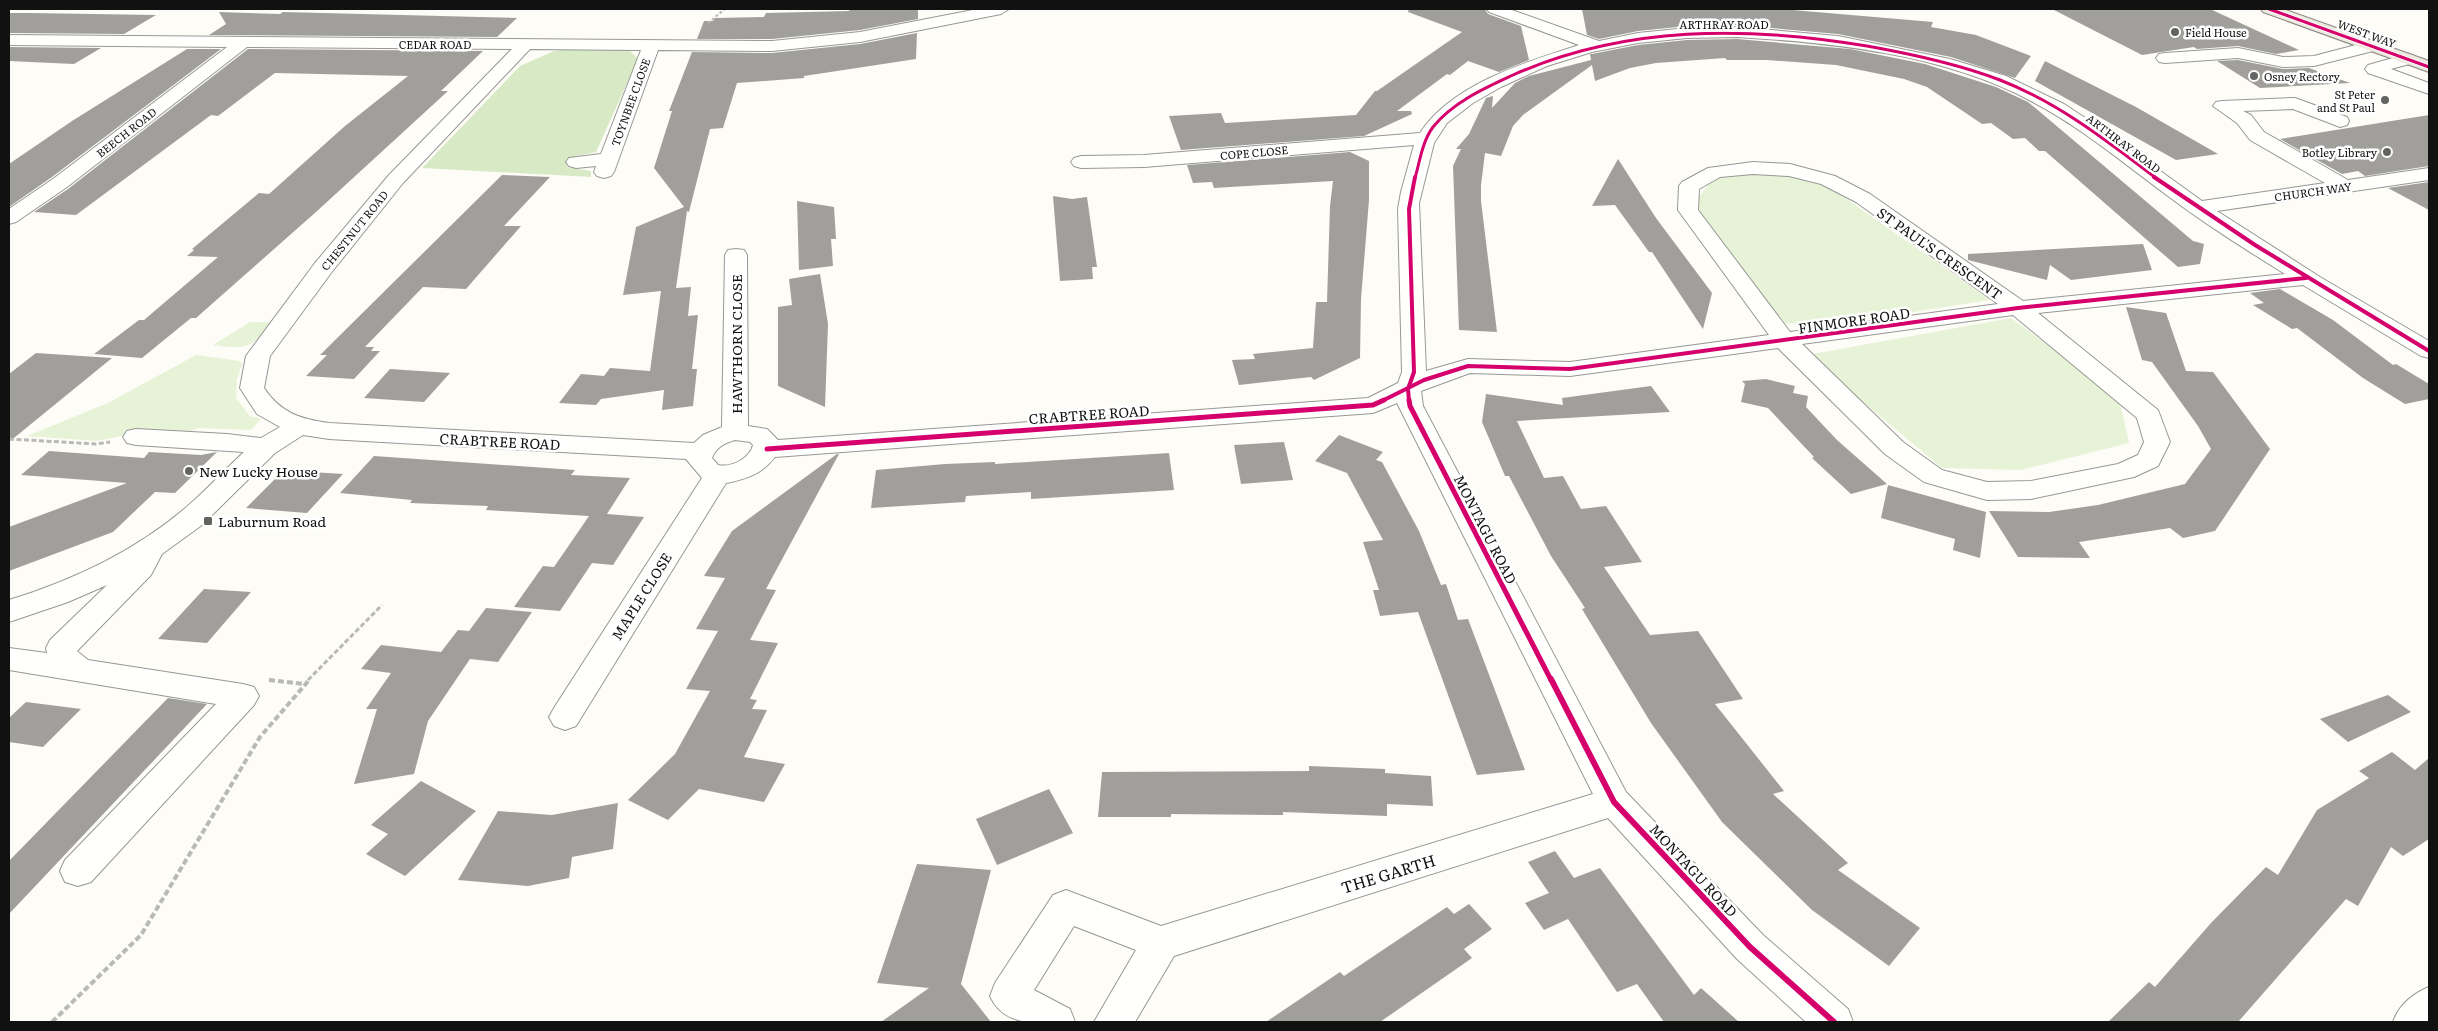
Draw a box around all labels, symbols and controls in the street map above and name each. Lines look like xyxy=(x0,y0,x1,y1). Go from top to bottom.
street label: WEST WAY xyxy=(2335,15,2399,51)
street label: ARTHRAY ROAD xyxy=(1679,16,1769,32)
place label: Field House xyxy=(2185,24,2247,40)
marker: Field House xyxy=(2169,26,2181,38)
street label: CEDAR ROAD xyxy=(399,36,471,52)
street label: TOYNBEE CLOSE xyxy=(607,56,653,148)
place label: Osney Rectory xyxy=(2264,68,2340,84)
marker: Osney Rectory xyxy=(2248,70,2260,82)
place label: St Peter and St Paul xyxy=(2317,86,2376,115)
marker: St Peter and St Paul xyxy=(2379,94,2391,106)
street label: BEECH ROAD xyxy=(93,103,159,161)
street label: ARTHRAY ROAD xyxy=(2084,110,2164,176)
street label: COPE CLOSE xyxy=(1219,141,1289,163)
place label: Botley Library xyxy=(2302,144,2378,160)
marker: Botley Library xyxy=(2381,146,2393,158)
street label: CHURCH WAY xyxy=(2273,178,2353,204)
street label: CHESTNUT ROAD xyxy=(317,187,391,273)
street label: ST PAUL'S CRESCENT xyxy=(1873,202,2007,304)
street label: HAWTHORN CLOSE xyxy=(726,274,746,414)
street label: FINMORE ROAD xyxy=(1797,302,1911,338)
street label: CRABTREE ROAD xyxy=(1028,400,1150,428)
street label: CRABTREE ROAD xyxy=(439,428,561,454)
place label: New Lucky House xyxy=(199,461,318,481)
marker: New Lucky House xyxy=(183,465,195,477)
street label: MONTAGU ROAD xyxy=(1450,471,1522,587)
place label: Laburnum Road xyxy=(218,511,327,531)
marker: Laburnum Road xyxy=(202,515,214,527)
street label: MAPLE CLOSE xyxy=(606,548,676,644)
street label: MONTAGU ROAD xyxy=(1646,819,1743,921)
street label: THE GARTH xyxy=(1338,847,1438,899)

